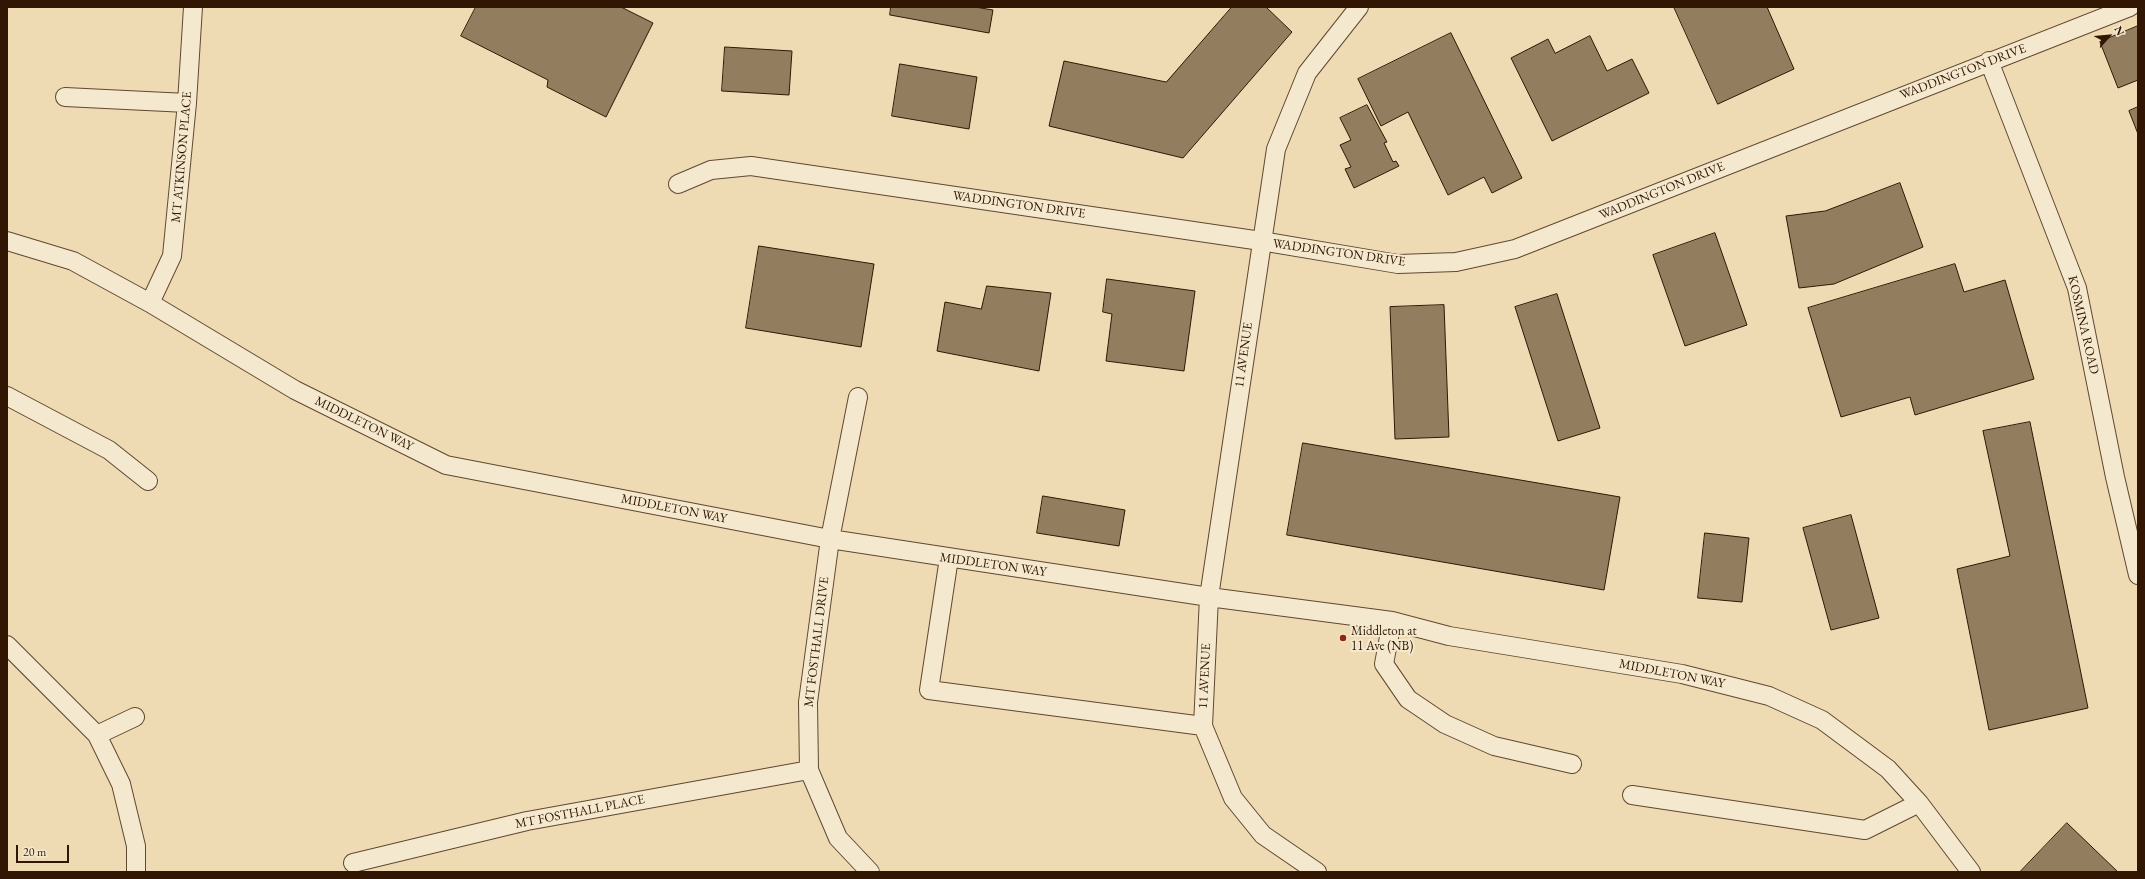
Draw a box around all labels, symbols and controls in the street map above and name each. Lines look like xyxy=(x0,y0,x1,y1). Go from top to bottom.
north arrow xyxy=(2089,16,2129,56)
text: N xyxy=(2111,23,2128,38)
street label: WADDINGTON DRIVE xyxy=(1898,41,2028,103)
street label: MT ATKINSON PLACE xyxy=(168,91,196,223)
street label: WADDINGTON DRIVE xyxy=(1597,159,1727,223)
street label: WADDINGTON DRIVE xyxy=(952,188,1086,222)
street label: WADDINGTON DRIVE xyxy=(1272,236,1406,270)
street label: KOSMINA ROAD xyxy=(2064,274,2102,376)
street label: 11 AVENUE xyxy=(1232,321,1256,389)
street label: MIDDLETON WAY xyxy=(312,393,416,455)
street label: MIDDLETON WAY xyxy=(620,491,728,527)
street label: MIDDLETON WAY xyxy=(939,550,1047,580)
street label: MT FOSTHALL DRIVE xyxy=(801,576,833,708)
place label: Middleton at 11 Ave (NB) xyxy=(1351,623,1416,654)
marker: Middleton at 11 Ave (NB) xyxy=(1338,633,1348,643)
street label: 11 AVENUE xyxy=(1195,643,1215,709)
street label: MIDDLETON WAY xyxy=(1618,656,1726,692)
street label: MT FOSTHALL PLACE xyxy=(514,792,646,832)
scale bar xyxy=(18,837,71,863)
text: 20 m xyxy=(23,844,46,860)

